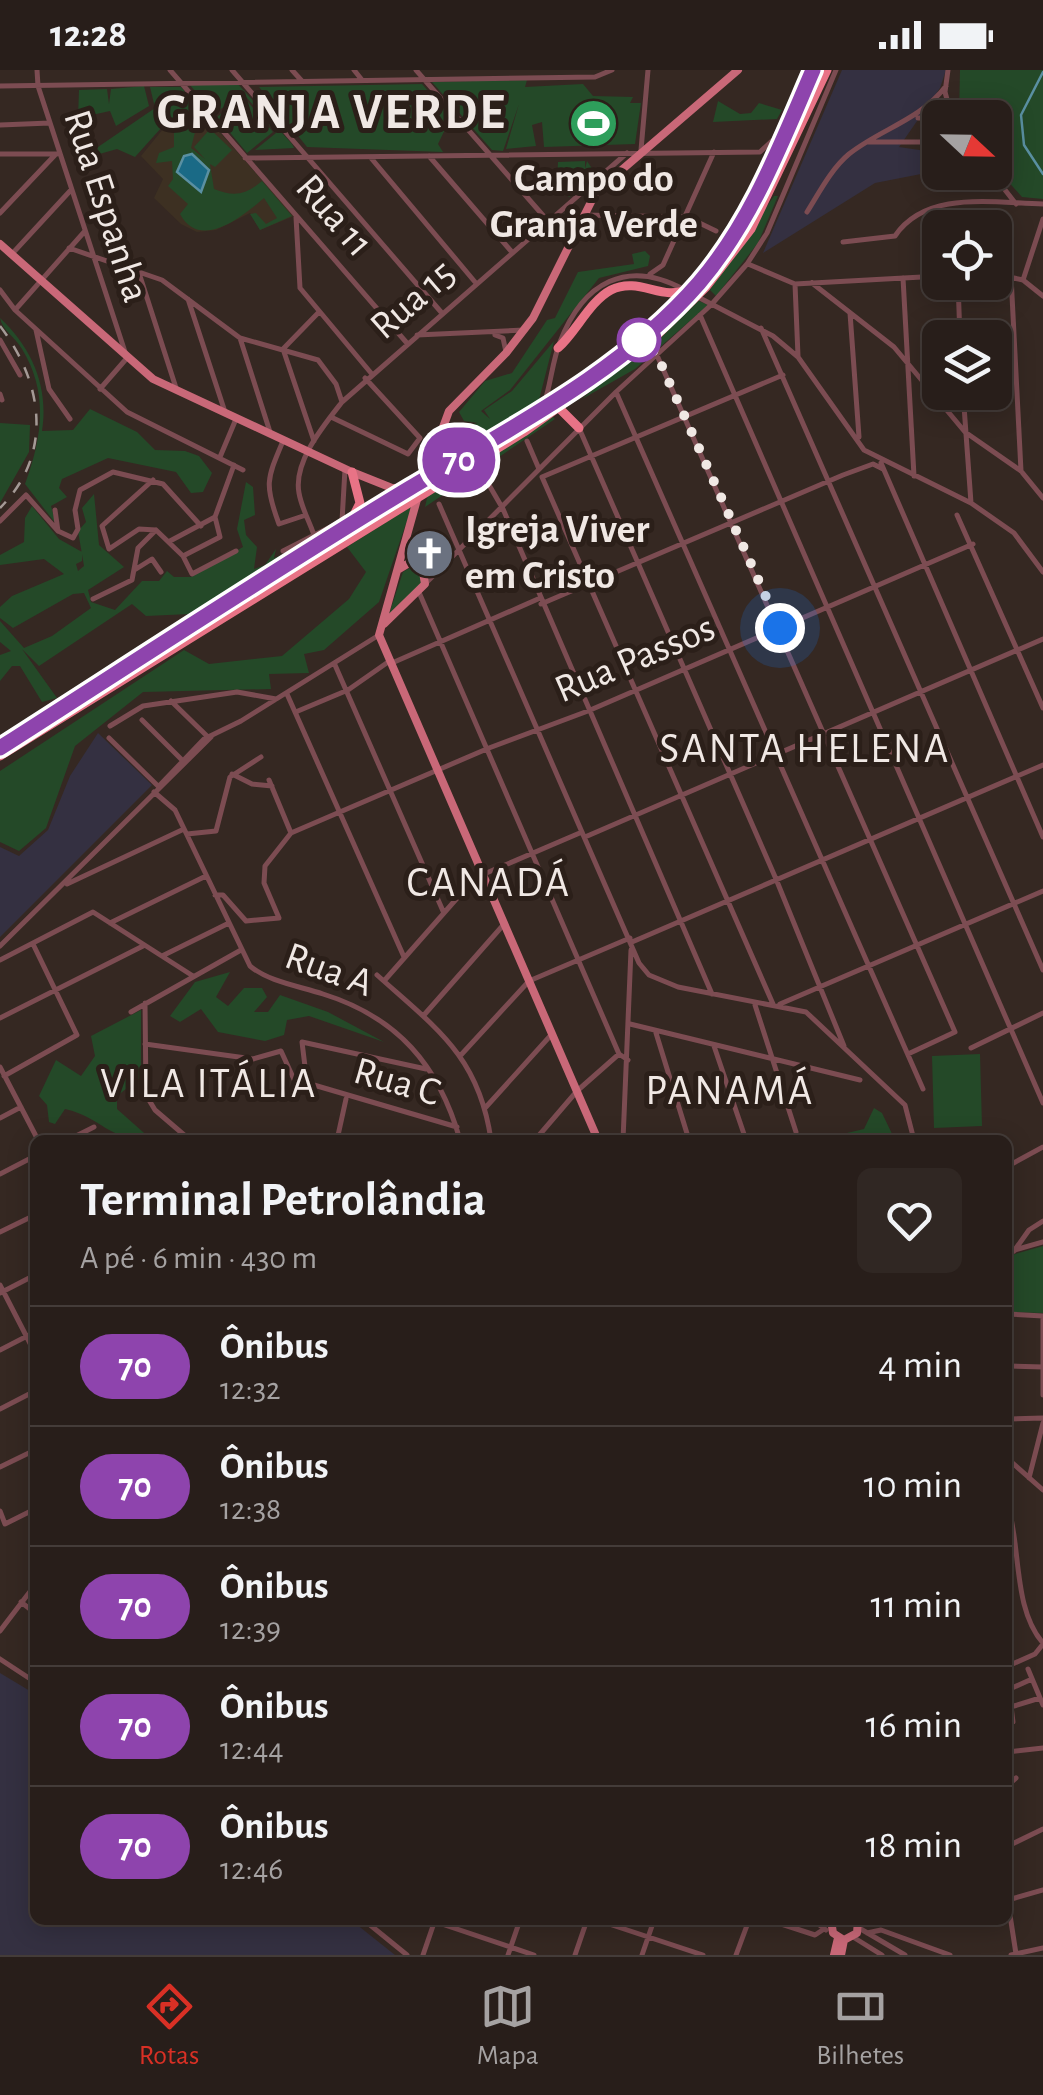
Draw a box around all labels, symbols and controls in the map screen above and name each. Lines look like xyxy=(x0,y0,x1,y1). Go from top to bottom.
text: 12:28 xyxy=(50,16,127,54)
district label: GRANJA VERDE xyxy=(157,88,507,138)
sports icon: Campo do Granja Verde xyxy=(568,98,620,150)
north arrow xyxy=(922,100,1012,190)
map controls xyxy=(922,100,1012,410)
street label: Rua Espanha xyxy=(56,105,156,307)
place label: Campo do Granja Verde xyxy=(490,159,698,245)
street label: Rua 11 xyxy=(288,167,380,265)
button: locate xyxy=(922,210,1012,300)
street label: Rua 15 xyxy=(363,253,463,347)
unlabelled marker xyxy=(618,319,660,361)
button: layers xyxy=(922,320,1012,410)
line badge: 70 xyxy=(414,428,504,492)
text: 70 xyxy=(442,443,476,478)
place label: Igreja Viver em Cristo xyxy=(465,510,650,596)
church icon: Igreja Viver em Cristo xyxy=(404,527,456,579)
your location xyxy=(755,603,805,653)
street label: Rua Passos xyxy=(549,608,721,710)
district label: SANTA HELENA xyxy=(659,728,951,770)
district label: CANADÁ xyxy=(407,858,571,904)
street label: Rua A xyxy=(280,936,378,1004)
street label: Rua C xyxy=(349,1051,445,1113)
district label: VILA ITÁLIA xyxy=(100,1059,318,1105)
district label: PANAMÁ xyxy=(645,1066,815,1112)
button: heart xyxy=(857,1168,962,1273)
text: Terminal Petrolândia xyxy=(80,1177,486,1225)
text: A pé · 6 min · 430 m xyxy=(80,1242,317,1274)
text: Ônibus xyxy=(220,1328,329,1366)
text: 4 min xyxy=(878,1347,962,1385)
text: 70 xyxy=(118,1349,152,1384)
text: 12:32 xyxy=(220,1373,281,1405)
text: Ônibus xyxy=(220,1448,329,1486)
text: 10 min xyxy=(863,1467,962,1505)
text: 70 xyxy=(118,1469,152,1504)
text: 12:38 xyxy=(220,1493,281,1525)
text: Ônibus xyxy=(220,1568,329,1606)
text: 11 min xyxy=(870,1587,962,1625)
text: 70 xyxy=(118,1589,152,1624)
text: 12:39 xyxy=(220,1613,281,1645)
text: Ônibus xyxy=(220,1688,329,1726)
text: 16 min xyxy=(866,1707,962,1745)
text: 70 xyxy=(118,1709,152,1744)
text: 12:44 xyxy=(220,1733,284,1765)
text: Ônibus xyxy=(220,1808,329,1846)
text: 18 min xyxy=(865,1827,962,1865)
text: 70 xyxy=(118,1829,152,1864)
text: 12:46 xyxy=(220,1853,283,1885)
tab: Rotas xyxy=(139,1979,199,2073)
tab: Mapa xyxy=(477,1979,539,2073)
tab: Bilhetes xyxy=(816,1979,904,2073)

